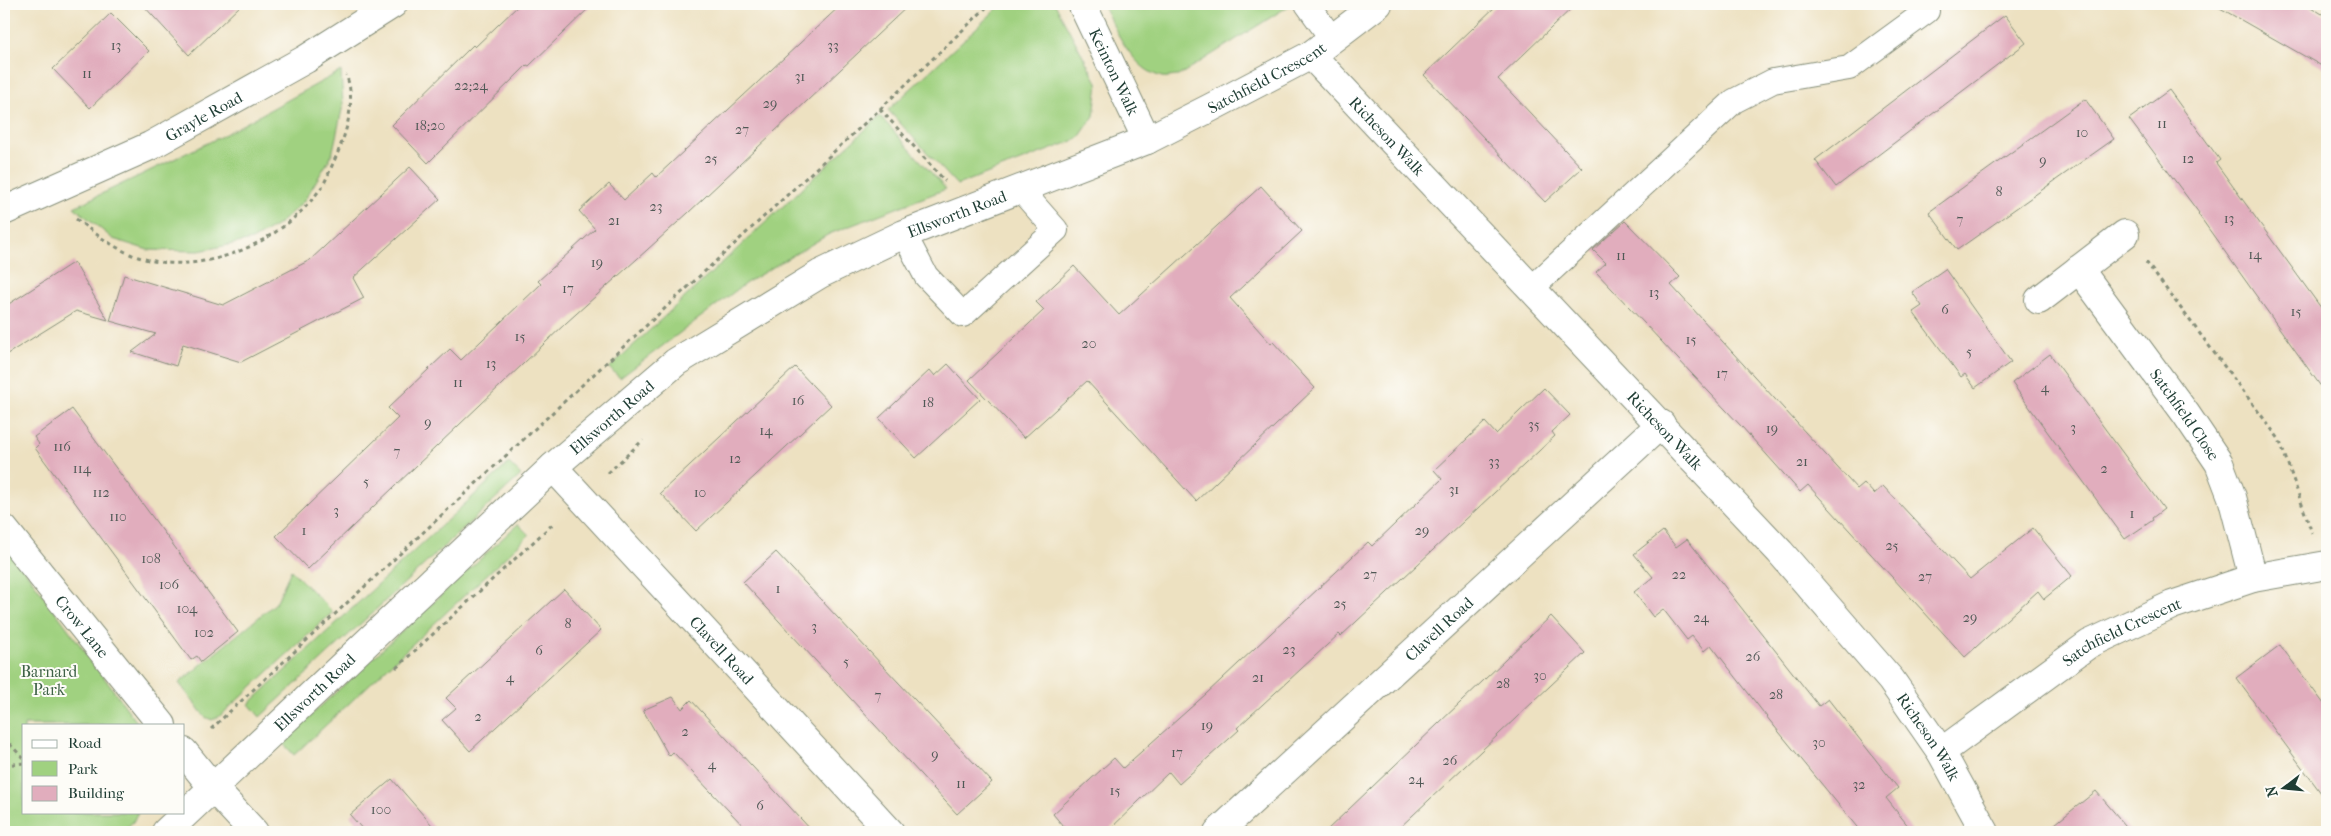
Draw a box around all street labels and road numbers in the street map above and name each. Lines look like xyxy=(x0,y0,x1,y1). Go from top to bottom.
street label: Keinton Walk xyxy=(1085,25,1144,119)
street label: Satchfield Crescent xyxy=(1204,38,1330,117)
street label: Grayle Road xyxy=(162,87,245,145)
street label: Richeson Walk xyxy=(1345,92,1429,180)
street label: Ellsworth Road xyxy=(904,186,1009,241)
street label: Satchfield Close xyxy=(2146,365,2224,464)
street label: Ellsworth Road xyxy=(566,376,658,458)
street label: Richeson Walk xyxy=(1623,387,1707,474)
street label: Crow Lane xyxy=(52,591,113,661)
street label: Clavell Road xyxy=(1401,593,1477,665)
street label: Satchfield Crescent xyxy=(2058,593,2184,670)
street label: Clavell Road xyxy=(686,612,758,688)
street label: Ellsworth Road xyxy=(270,649,359,735)
street label: Richeson Walk xyxy=(1893,689,1965,785)

